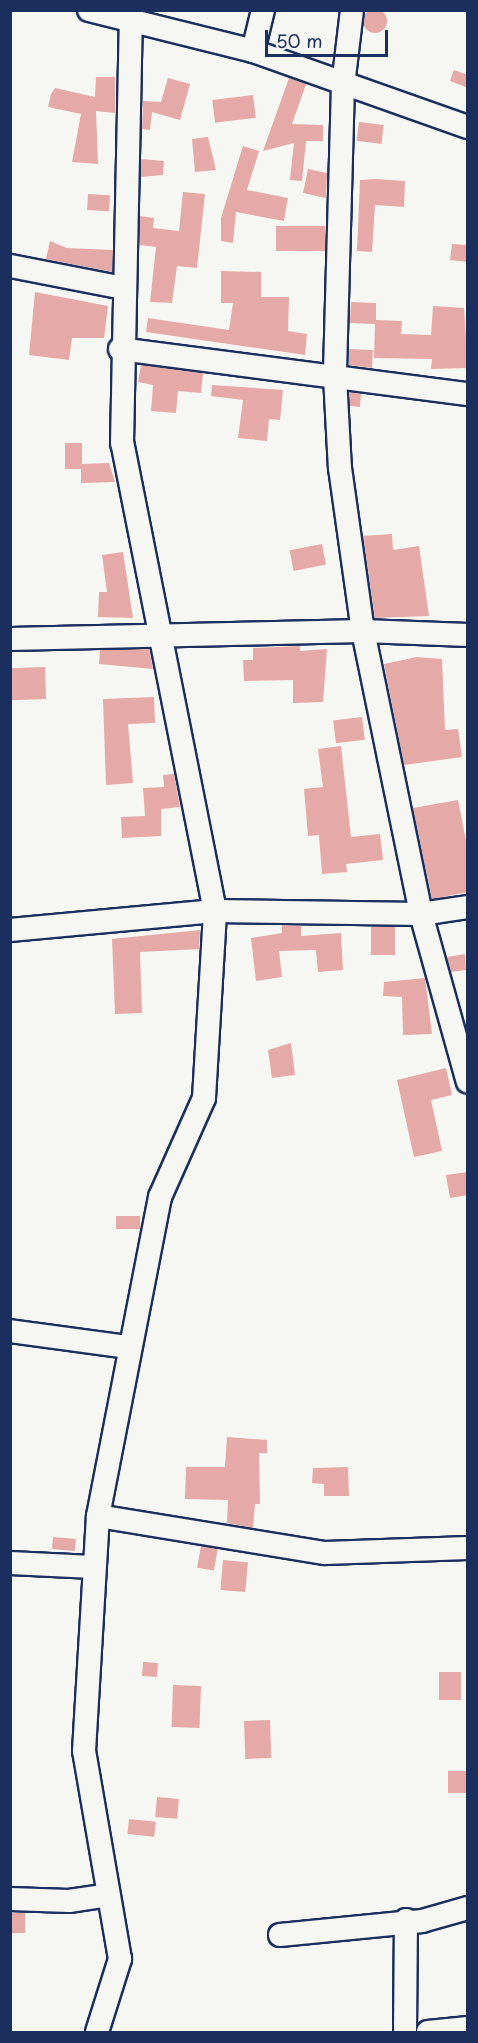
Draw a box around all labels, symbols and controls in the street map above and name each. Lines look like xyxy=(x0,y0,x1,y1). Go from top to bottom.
scale bar xyxy=(268,18,391,56)
text: 50 m xyxy=(276,27,323,54)

